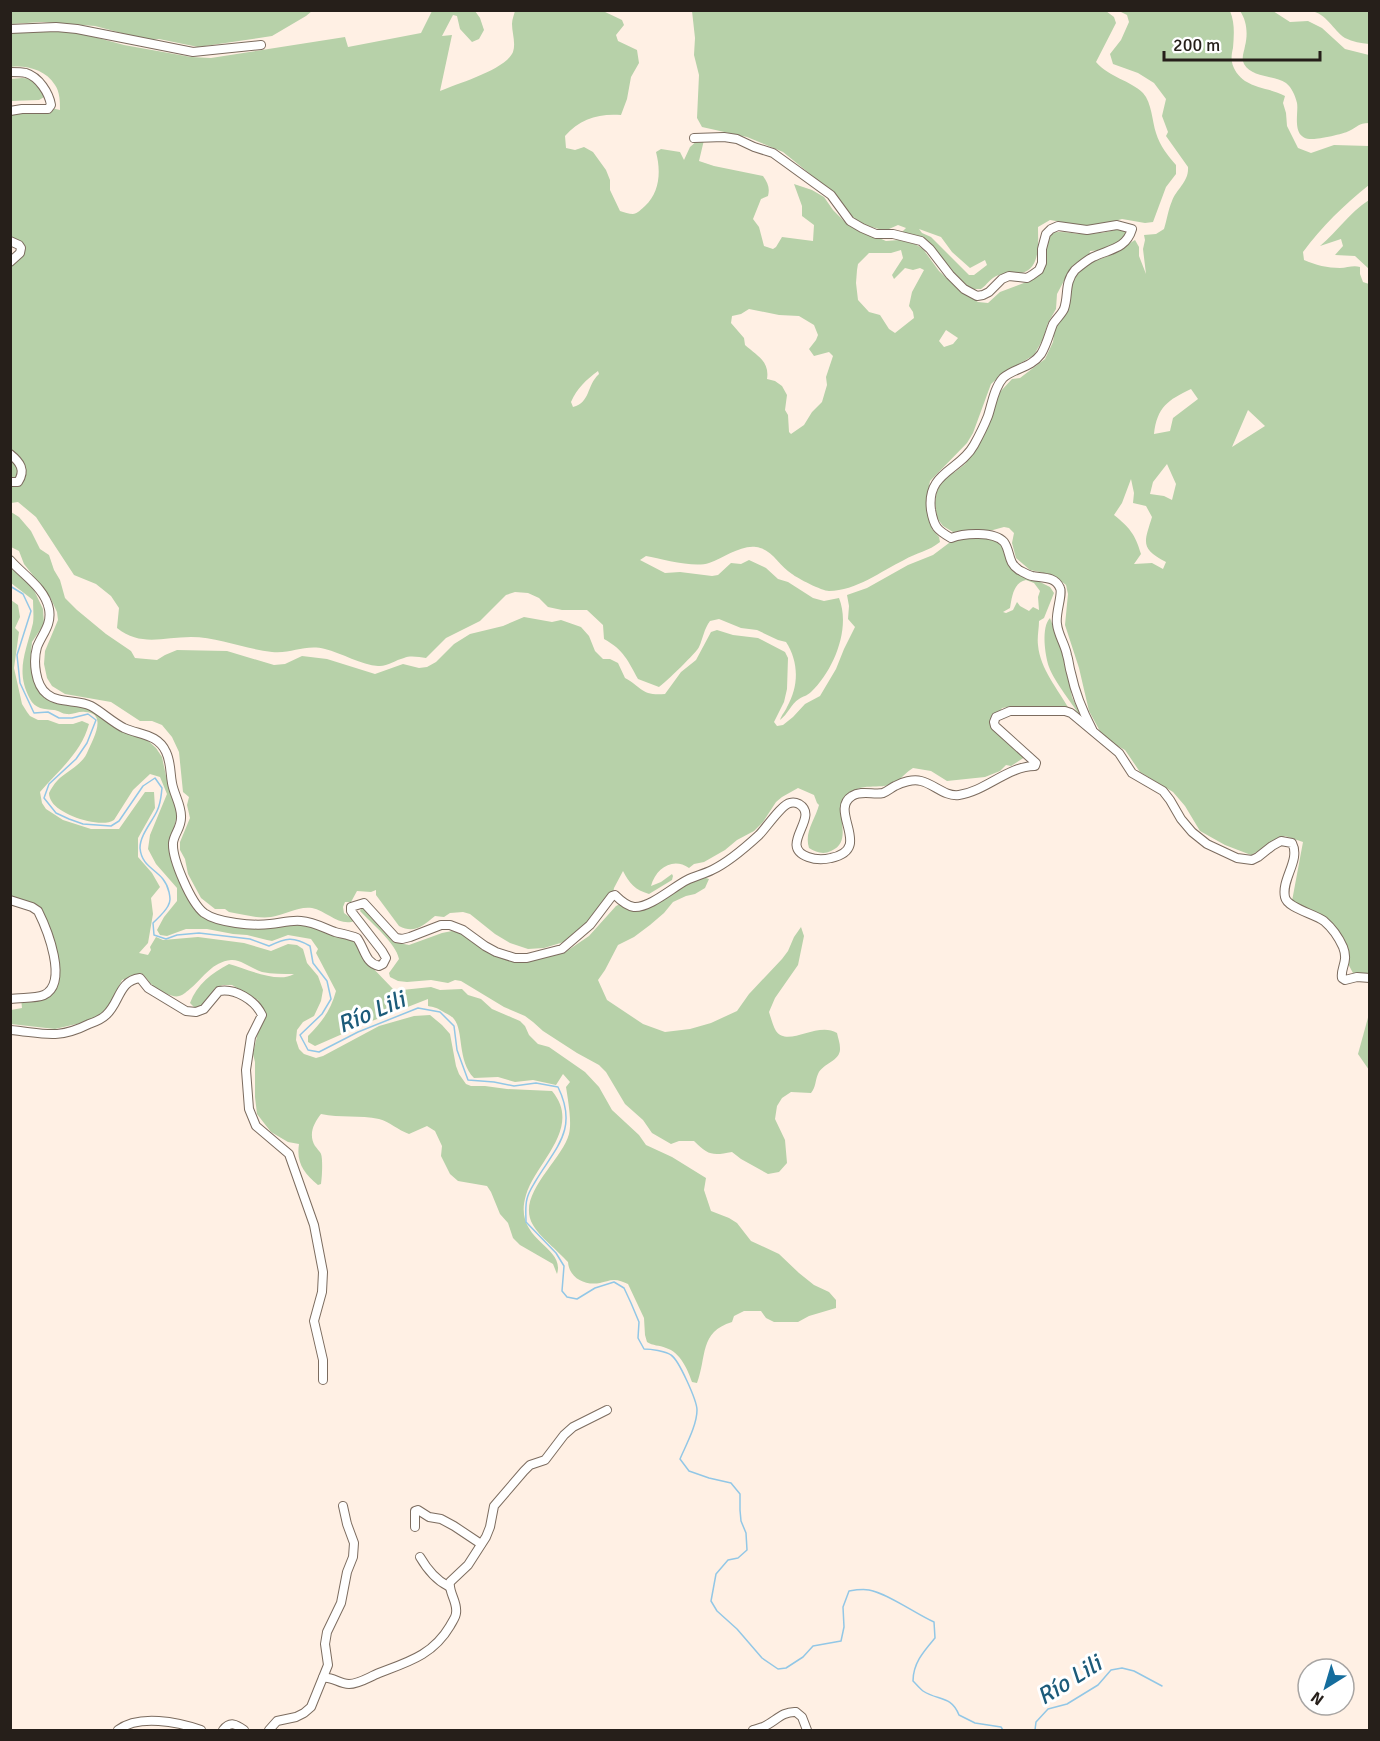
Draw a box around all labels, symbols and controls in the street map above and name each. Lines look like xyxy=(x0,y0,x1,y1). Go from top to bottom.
scale bar xyxy=(1164,24,1320,62)
text: 200 m xyxy=(1173,34,1220,56)
water label: Río Lili xyxy=(333,983,412,1040)
water label: Río Lili xyxy=(1031,1647,1109,1711)
north arrow xyxy=(1296,1657,1356,1717)
text: N xyxy=(1307,1687,1328,1710)

